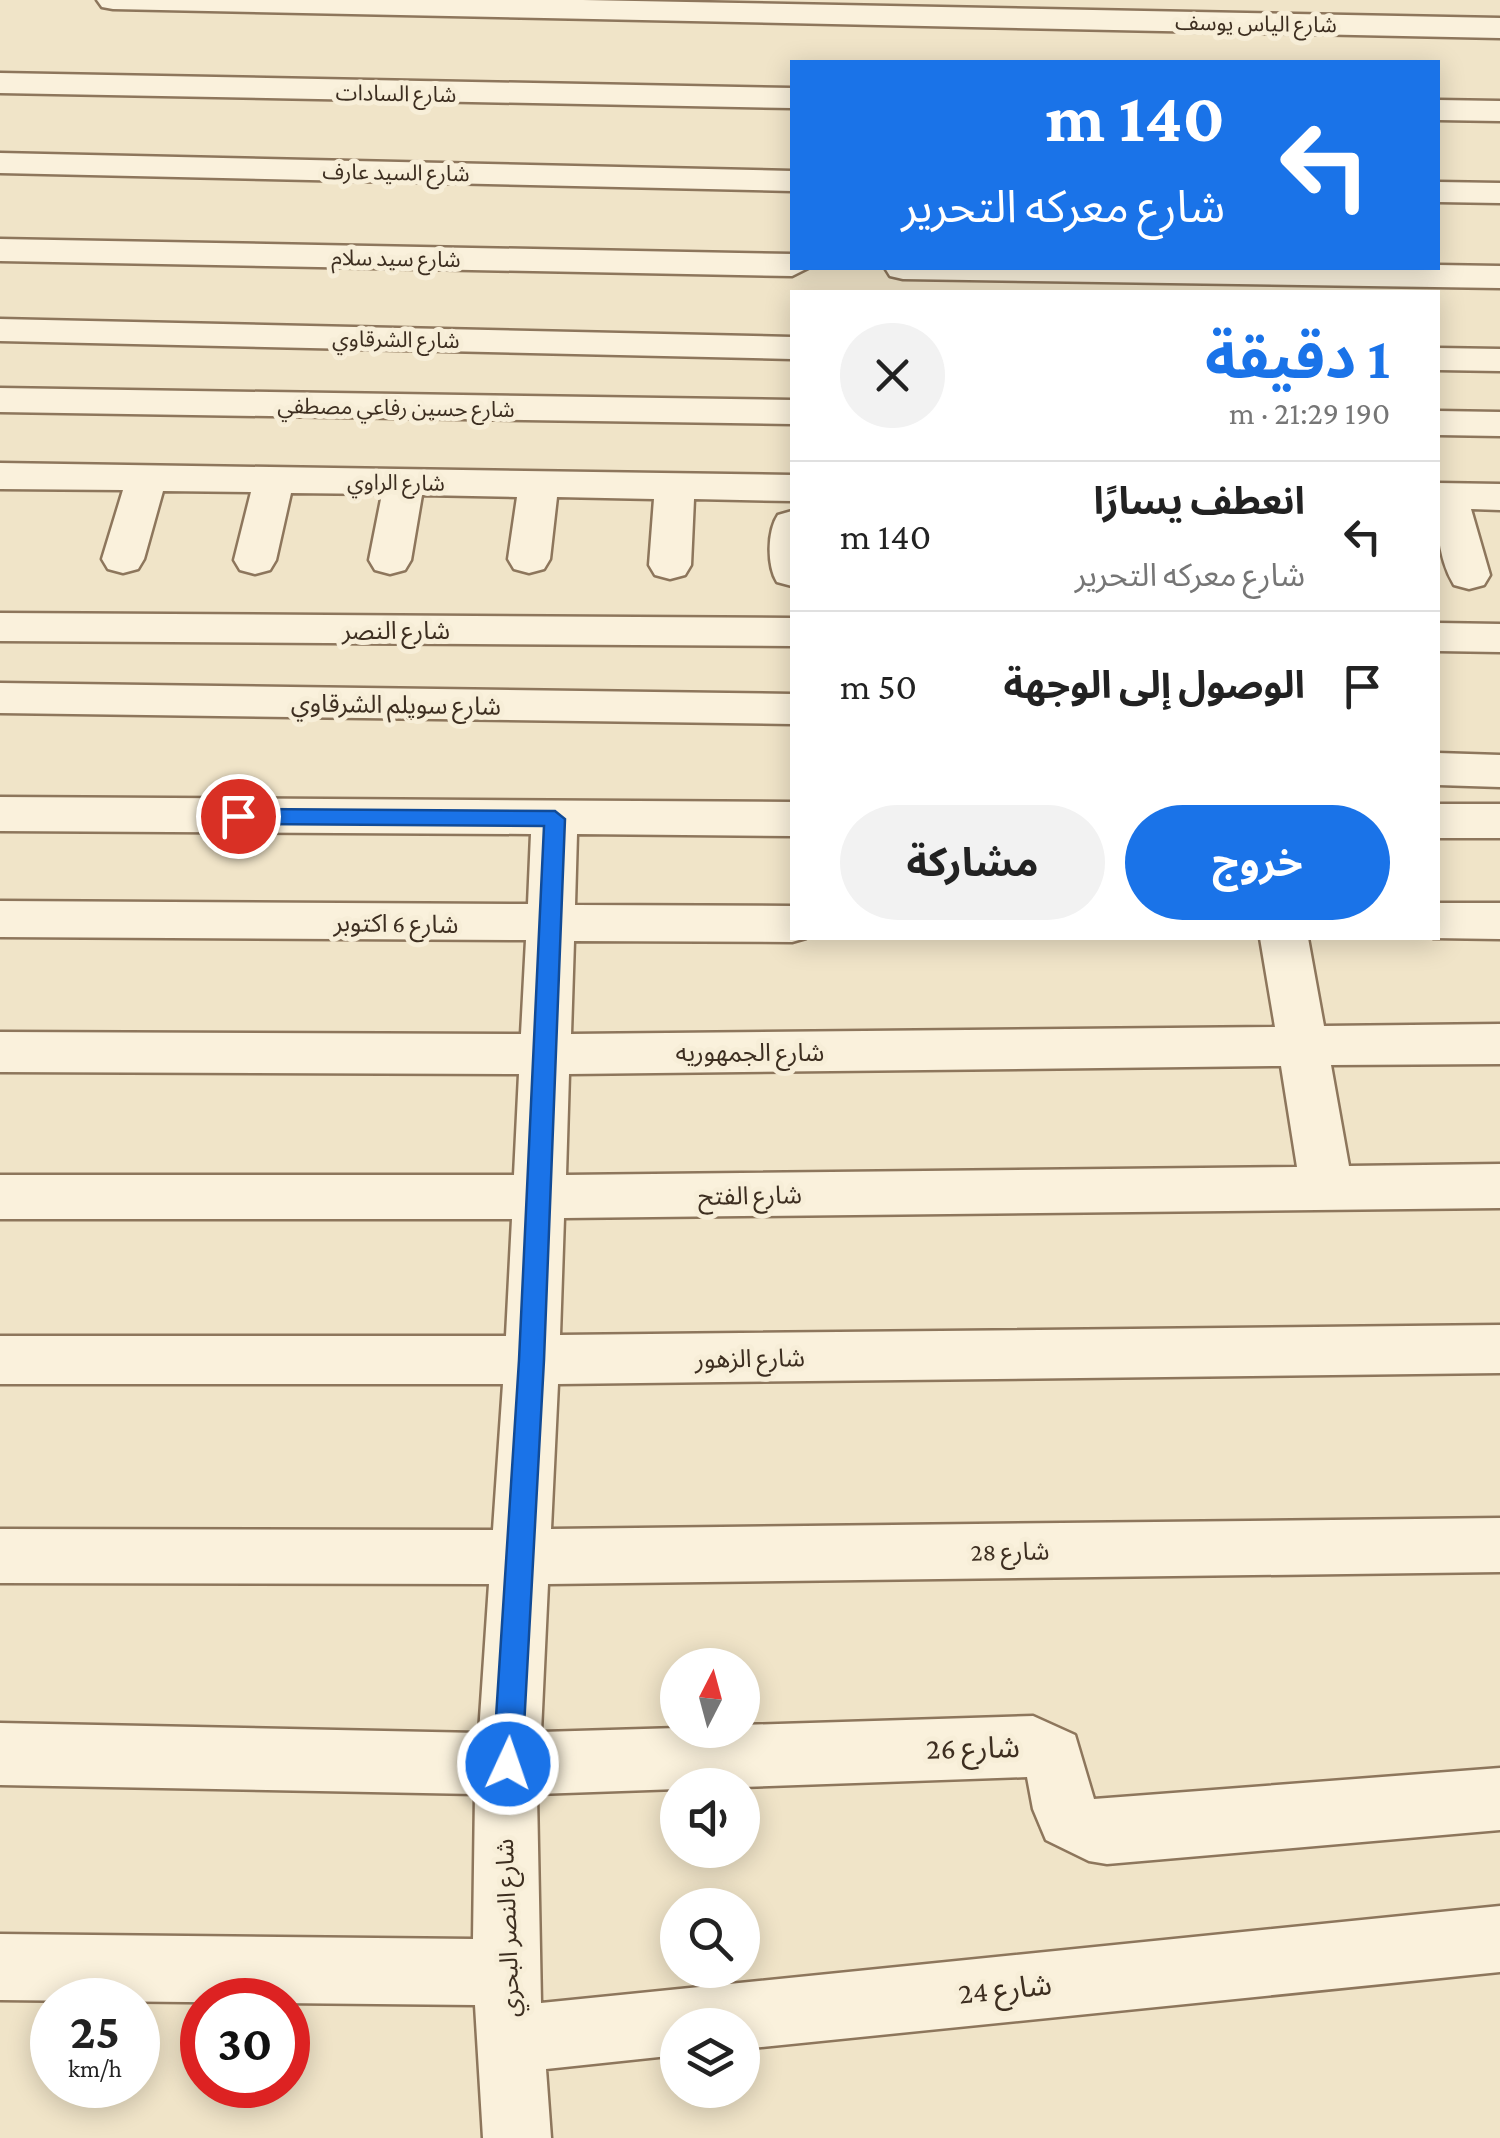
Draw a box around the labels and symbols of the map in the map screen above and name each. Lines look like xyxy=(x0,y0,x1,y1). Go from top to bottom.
street label: شارع الياس يوسف xyxy=(1175,10,1337,41)
street label: شارع السادات xyxy=(335,80,457,111)
street label: شارع السيد عارف xyxy=(322,159,470,190)
street label: شارع سيد سلام xyxy=(331,245,461,276)
street label: شارع الشرقاوي xyxy=(332,326,460,357)
street label: شارع حسين رفاعي مصطفي xyxy=(277,393,515,426)
street label: شارع الراوي xyxy=(347,469,445,500)
street label: شارع النصر xyxy=(341,617,450,649)
street label: شارع سويلم الشرقاوي xyxy=(291,689,501,726)
pin xyxy=(196,774,281,859)
street label: شارع 6 اكتوبر xyxy=(332,909,459,943)
street label: شارع الجمهوريه xyxy=(676,1039,824,1071)
street label: شارع الفتح xyxy=(698,1181,802,1215)
street label: شارع الزهور xyxy=(694,1344,805,1378)
street label: شارع 28 xyxy=(970,1537,1050,1571)
north arrow xyxy=(660,1648,760,1748)
position arrow xyxy=(456,1712,560,1816)
street label: شارع 26 xyxy=(926,1730,1020,1771)
street label: شارع النصر البحري xyxy=(491,1838,530,2018)
street label: شارع 24 xyxy=(957,1967,1054,2016)
speed limit sign: 30 xyxy=(180,1978,310,2108)

